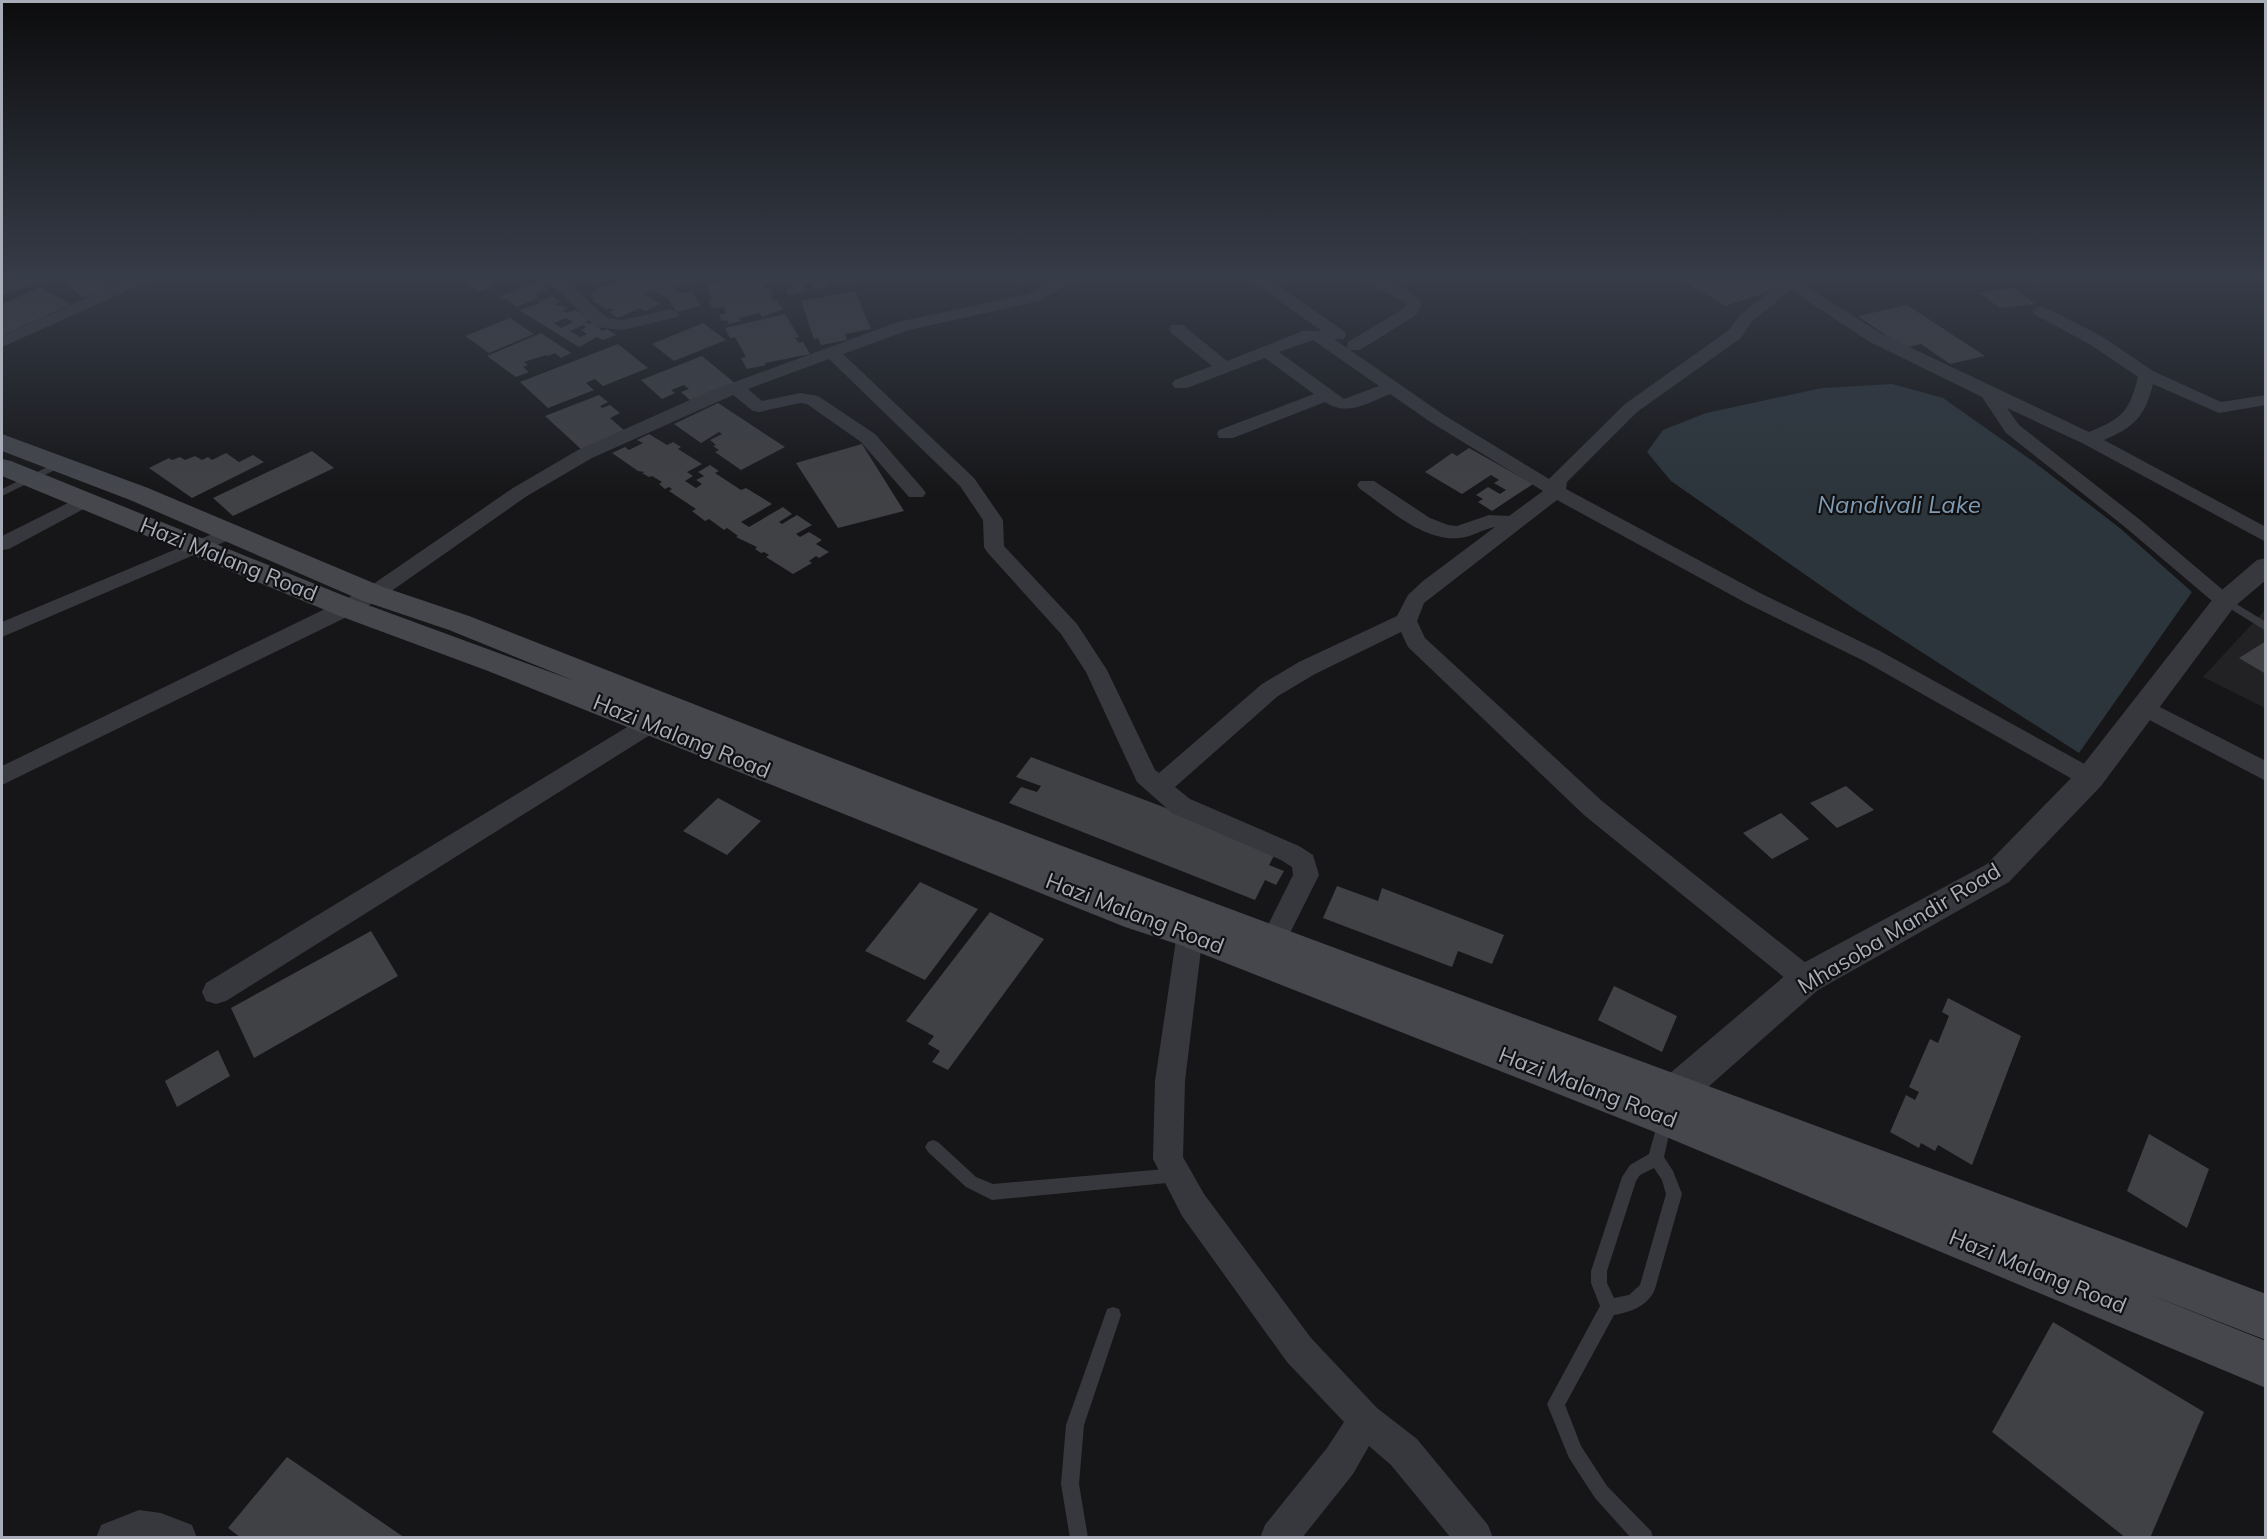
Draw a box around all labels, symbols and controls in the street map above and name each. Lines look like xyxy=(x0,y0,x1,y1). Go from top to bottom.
water label: Nandivali Lake xyxy=(1817,489,1981,519)
street label: Hazi Malang Road xyxy=(136,511,322,607)
street label: Hazi Malang Road xyxy=(589,688,775,784)
street label: Mhasoba Mandir Road xyxy=(1793,856,2005,1000)
street label: Hazi Malang Road xyxy=(1042,866,1228,960)
street label: Hazi Malang Road xyxy=(1495,1040,1681,1134)
street label: Hazi Malang Road xyxy=(1945,1223,2131,1319)

